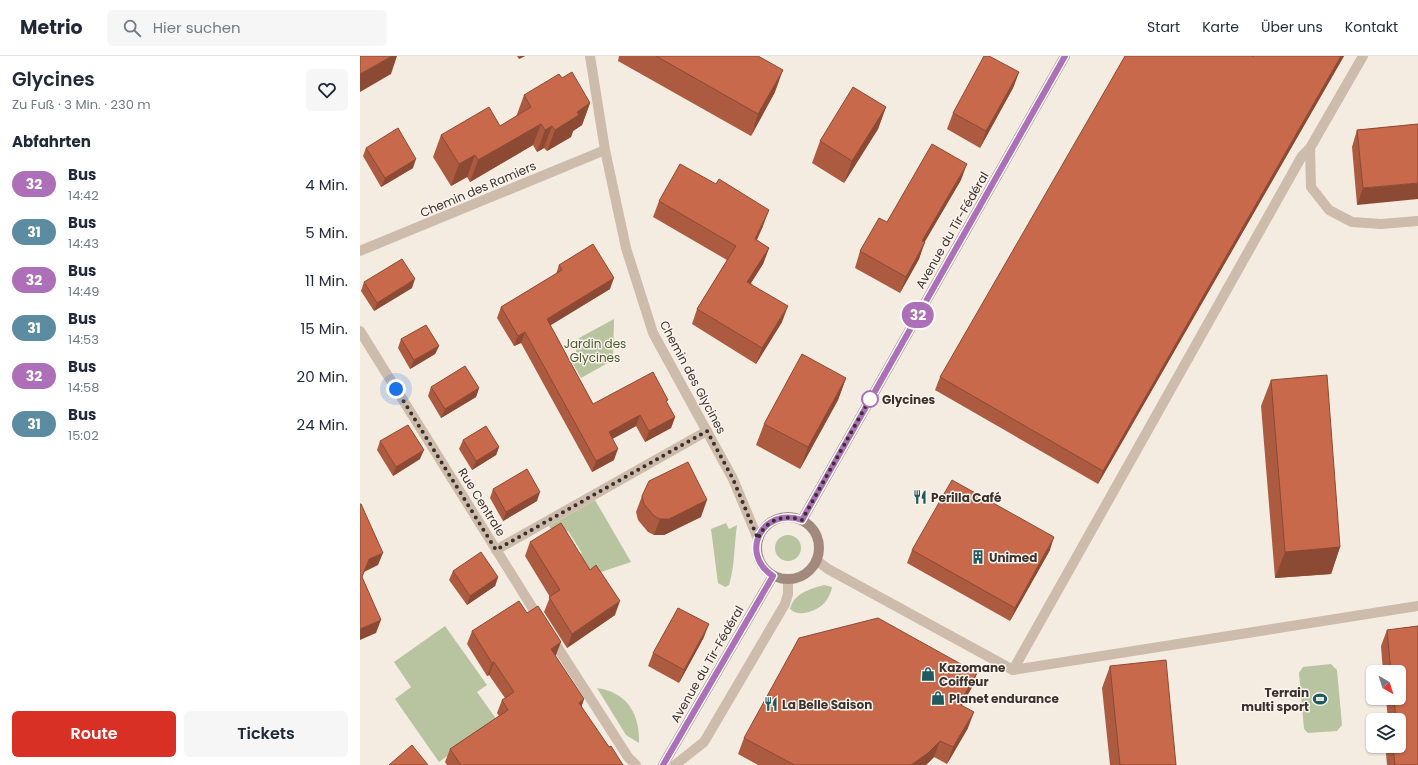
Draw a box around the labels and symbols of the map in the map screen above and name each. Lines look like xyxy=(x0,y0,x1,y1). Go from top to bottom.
street label: Chemin des Ramiers xyxy=(417,157,539,221)
street label: Avenue du Tir-Fédéral xyxy=(912,168,992,292)
line badge: 32 xyxy=(900,302,936,328)
street label: Chemin des Glycines xyxy=(656,317,730,437)
park label: Jardin des Glycines xyxy=(564,335,626,366)
your location xyxy=(386,379,406,399)
marker: Glycines xyxy=(861,390,879,408)
place label: Glycines xyxy=(882,391,936,408)
street label: Rue Centrale xyxy=(454,465,510,539)
restaurant icon: Perilla Café xyxy=(912,489,928,505)
place label: Perilla Café xyxy=(931,489,1002,506)
building icon: Unimed xyxy=(970,549,986,565)
place label: Unimed xyxy=(989,549,1037,566)
street label: Avenue du Tir-Fédéral xyxy=(667,602,747,726)
place label: Kazomane Coiffeur xyxy=(939,659,1006,690)
north arrow xyxy=(1366,665,1406,705)
shop icon: Kazomane Coiffeur xyxy=(920,666,936,682)
place label: Terrain multi sport xyxy=(1241,684,1309,715)
shop icon: Planet endurance xyxy=(930,690,946,706)
place label: Planet endurance xyxy=(949,690,1059,707)
sports icon: Terrain multi sport xyxy=(1312,691,1328,707)
restaurant icon: La Belle Saison xyxy=(763,696,779,712)
place label: La Belle Saison xyxy=(782,696,872,713)

